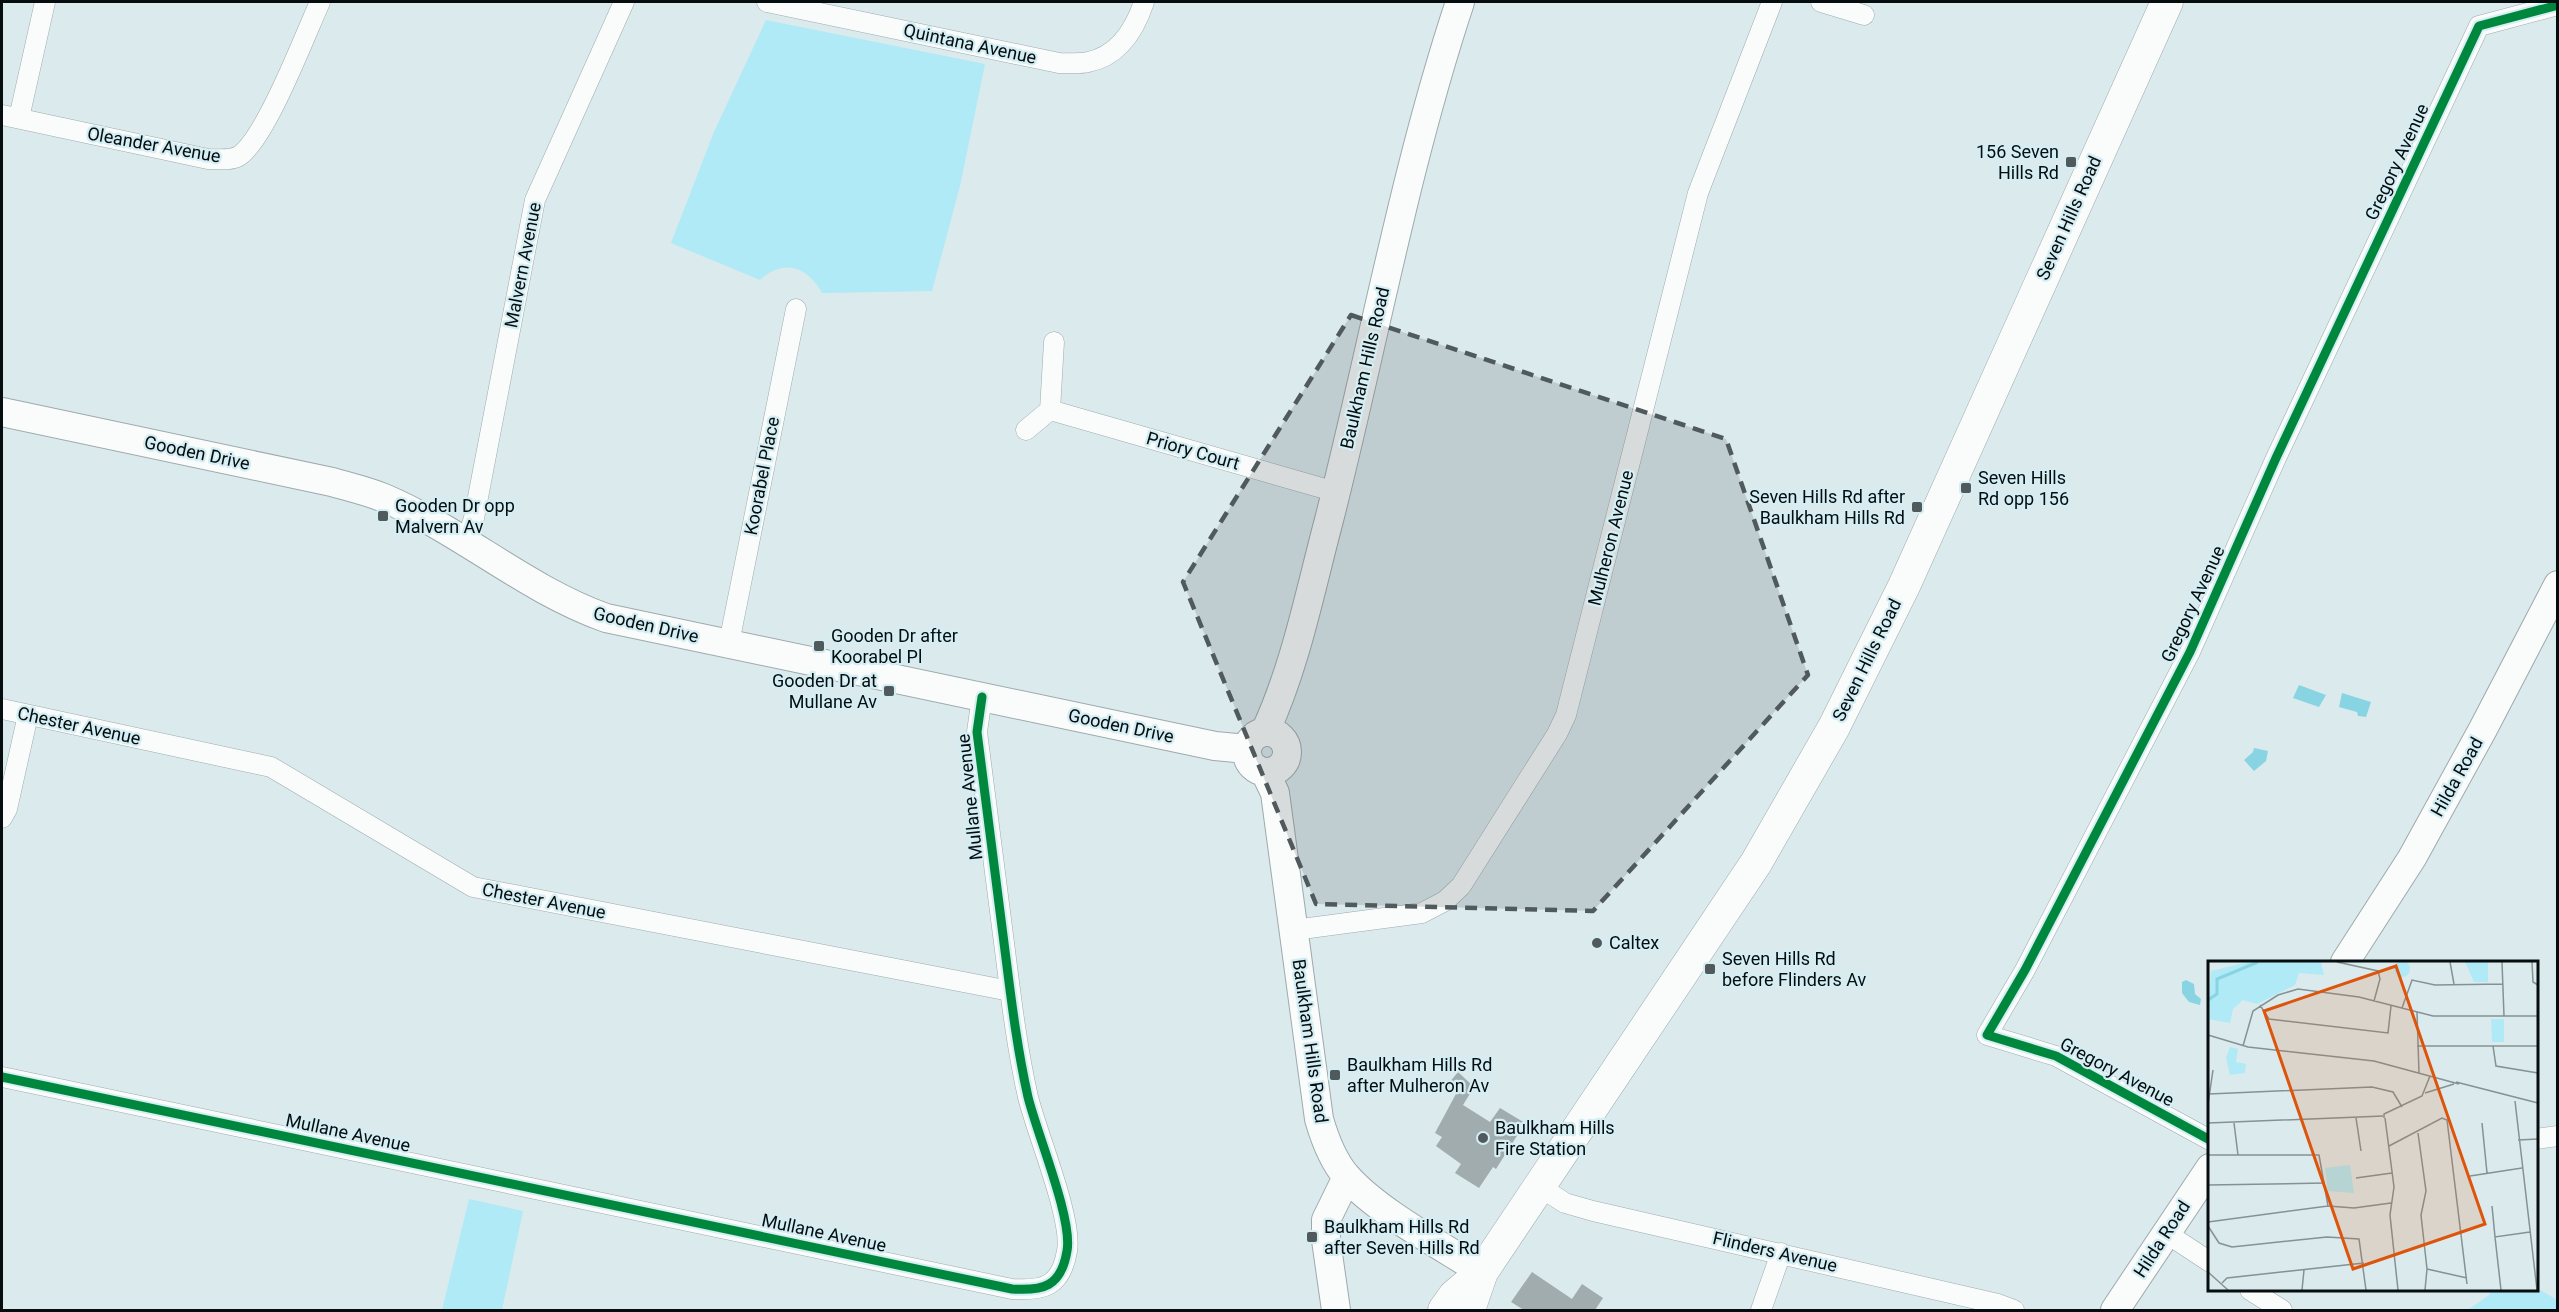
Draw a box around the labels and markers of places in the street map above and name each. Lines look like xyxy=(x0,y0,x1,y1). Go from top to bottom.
place label: 156 Seven Hills Rd xyxy=(1976,141,2059,183)
marker: 156 Seven Hills Rd xyxy=(2064,155,2078,169)
place label: Seven Hills Rd opp 156 xyxy=(1978,467,2069,509)
marker: Seven Hills Rd opp 156 xyxy=(1959,481,1973,495)
place label: Seven Hills Rd after Baulkham Hills Rd xyxy=(1749,486,1905,528)
place label: Gooden Dr opp Malvern Av xyxy=(395,495,515,537)
marker: Seven Hills Rd after Baulkham Hills Rd xyxy=(1910,500,1924,514)
marker: Gooden Dr opp Malvern Av xyxy=(376,509,390,523)
place label: Gooden Dr after Koorabel Pl xyxy=(831,625,958,667)
marker: Gooden Dr after Koorabel Pl xyxy=(812,639,826,653)
place label: Gooden Dr at Mullane Av xyxy=(772,670,877,712)
marker: Gooden Dr at Mullane Av xyxy=(882,684,896,698)
place label: Caltex xyxy=(1609,932,1659,953)
marker: Caltex xyxy=(1590,936,1604,950)
place label: Seven Hills Rd before Flinders Av xyxy=(1722,948,1867,990)
marker: Seven Hills Rd before Flinders Av xyxy=(1703,962,1717,976)
place label: Baulkham Hills Rd after Mulheron Av xyxy=(1347,1054,1492,1096)
marker: Baulkham Hills Rd after Mulheron Av xyxy=(1328,1068,1342,1082)
place label: Baulkham Hills Fire Station xyxy=(1495,1117,1615,1159)
marker: Baulkham Hills Fire Station xyxy=(1476,1131,1490,1145)
place label: Baulkham Hills Rd after Seven Hills Rd xyxy=(1324,1216,1480,1258)
marker: Baulkham Hills Rd after Seven Hills Rd xyxy=(1305,1230,1319,1244)

